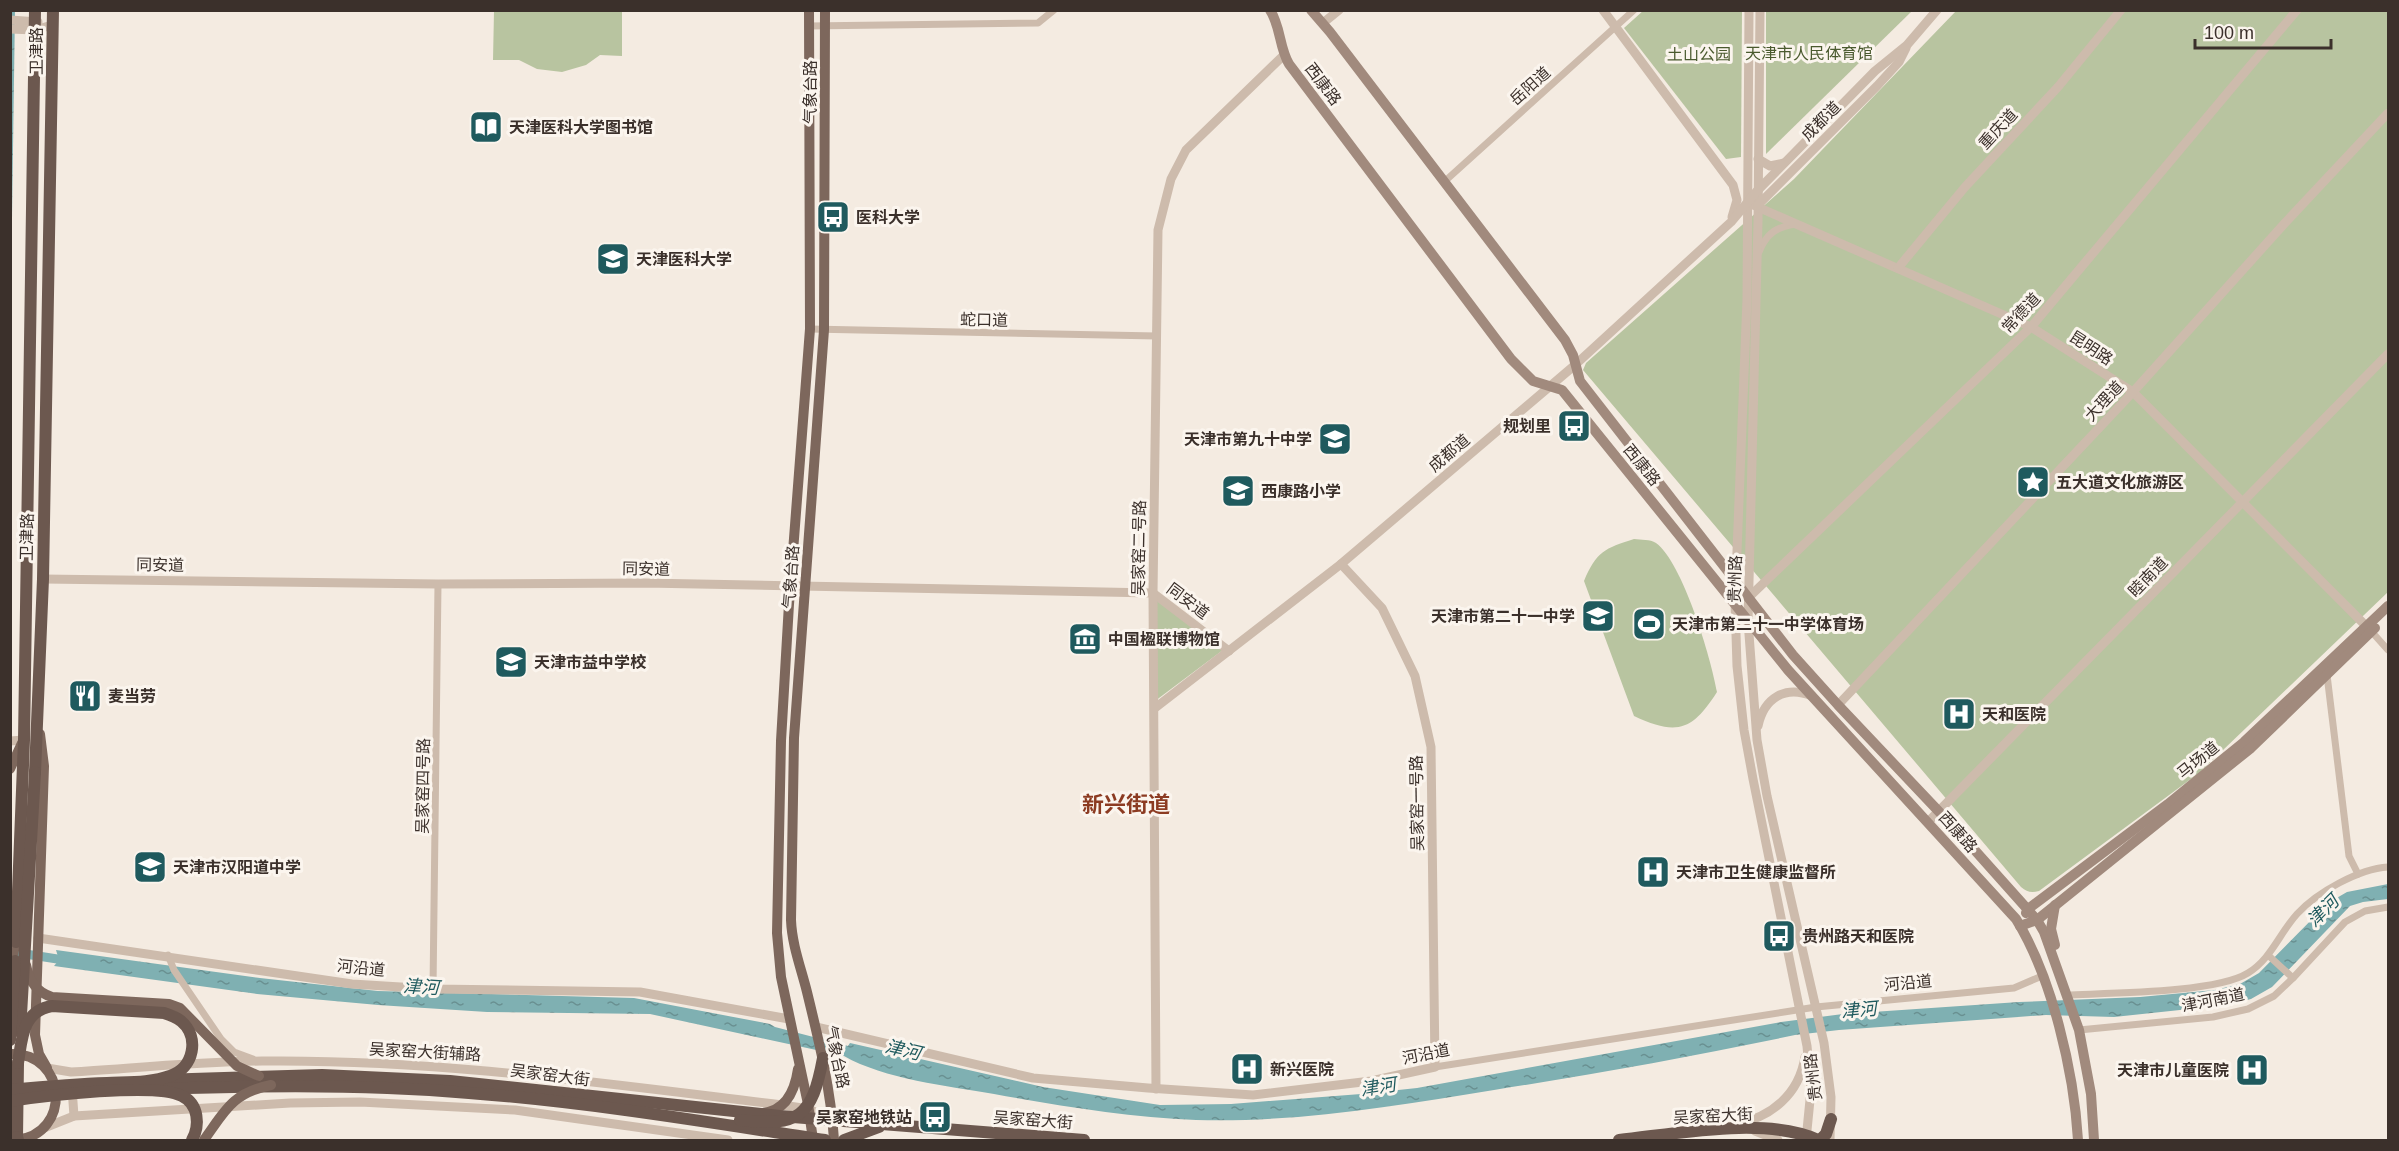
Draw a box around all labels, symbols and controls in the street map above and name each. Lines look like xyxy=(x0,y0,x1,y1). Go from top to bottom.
scale bar xyxy=(2195,12,2332,50)
text: 100 m xyxy=(2204,23,2254,43)
street label: 卫津路 xyxy=(28,27,45,75)
park label: 天津市人民体育馆 xyxy=(1745,45,1873,62)
park label: 土山公园 xyxy=(1667,46,1731,63)
street label: 气象台路 xyxy=(801,60,819,124)
street label: 西康路 xyxy=(1302,60,1344,108)
street label: 岳阳道 xyxy=(1506,64,1554,108)
street label: 成都道 xyxy=(1798,98,1844,144)
street label: 重庆道 xyxy=(1975,106,2021,152)
library icon: 天津医科大学图书馆 xyxy=(468,109,504,145)
place label: 天津医科大学图书馆 xyxy=(509,119,653,136)
bus stop icon: 医科大学 xyxy=(815,199,851,235)
place label: 医科大学 xyxy=(856,209,920,226)
school or university icon: 天津医科大学 xyxy=(595,241,631,277)
place label: 天津医科大学 xyxy=(636,251,732,268)
street label: 常德道 xyxy=(1998,290,2044,336)
street label: 蛇口道 xyxy=(960,311,1008,329)
street label: 昆明路 xyxy=(2066,328,2116,368)
street label: 大理道 xyxy=(2081,378,2127,424)
bus stop icon: 规划里 xyxy=(1556,408,1592,444)
place label: 规划里 xyxy=(1503,417,1551,435)
school or university icon: 天津市第九十中学 xyxy=(1317,421,1353,457)
place label: 天津市第九十中学 xyxy=(1184,431,1312,448)
street label: 成都道 xyxy=(1425,431,1473,475)
street label: 西康路 xyxy=(1620,441,1664,489)
place icon: 五大道文化旅游区 xyxy=(2015,464,2051,500)
school or university icon: 西康路小学 xyxy=(1220,473,1256,509)
place label: 五大道文化旅游区 xyxy=(2056,473,2184,491)
place label: 西康路小学 xyxy=(1261,483,1341,500)
street label: 吴家窑二号路 xyxy=(1130,500,1148,596)
street label: 卫津路 xyxy=(18,513,36,561)
street label: 气象台路 xyxy=(779,544,802,610)
street label: 睦南道 xyxy=(2125,554,2171,600)
street label: 贵州路 xyxy=(1726,555,1744,603)
street label: 同安道 xyxy=(136,556,184,574)
street label: 同安道 xyxy=(622,560,670,578)
street label: 同安道 xyxy=(1164,580,1212,622)
school or university icon: 天津市第二十一中学 xyxy=(1580,598,1616,634)
sports icon: 天津市第二十一中学体育场 xyxy=(1631,606,1667,642)
place label: 天津市第二十一中学 xyxy=(1431,608,1575,625)
place label: 天津市第二十一中学体育场 xyxy=(1672,616,1864,633)
museum icon: 中国楹联博物馆 xyxy=(1067,621,1103,657)
place label: 中国楹联博物馆 xyxy=(1108,630,1220,648)
school or university icon: 天津市益中学校 xyxy=(493,644,529,680)
place label: 天津市益中学校 xyxy=(534,653,647,671)
restaurant icon: 麦当劳 xyxy=(67,678,103,714)
place label: 麦当劳 xyxy=(108,688,156,705)
hospital icon: 天和医院 xyxy=(1941,696,1977,732)
place label: 天和医院 xyxy=(1982,706,2046,723)
street label: 吴家窑四号路 xyxy=(414,738,432,834)
street label: 马场道 xyxy=(2174,738,2222,782)
street label: 吴家窑一号路 xyxy=(1408,755,1426,851)
district label: 新兴街道 xyxy=(1082,792,1170,817)
street label: 西康路 xyxy=(1936,808,1980,856)
school or university icon: 天津市汉阳道中学 xyxy=(132,849,168,885)
hospital icon: 天津市卫生健康监督所 xyxy=(1635,854,1671,890)
place label: 天津市汉阳道中学 xyxy=(173,859,301,876)
place label: 天津市卫生健康监督所 xyxy=(1676,864,1836,881)
water label: 津河 xyxy=(2303,889,2345,931)
bus stop icon: 贵州路天和医院 xyxy=(1761,918,1797,954)
place label: 贵州路天和医院 xyxy=(1802,927,1914,945)
street label: 河沿道 xyxy=(336,957,386,979)
street label: 河沿道 xyxy=(1883,972,1933,994)
water label: 津河 xyxy=(403,976,442,998)
street label: 津河南道 xyxy=(2180,986,2246,1014)
water label: 津河 xyxy=(1840,998,1881,1022)
street label: 气象台路 xyxy=(822,1024,853,1090)
water label: 津河 xyxy=(883,1036,926,1064)
street label: 吴家窑大街辅路 xyxy=(369,1041,481,1063)
street label: 河沿道 xyxy=(1401,1041,1451,1067)
hospital icon: 新兴医院 xyxy=(1229,1051,1265,1087)
street label: 贵州路 xyxy=(1802,1052,1824,1102)
hospital icon: 天津市儿童医院 xyxy=(2234,1052,2270,1088)
place label: 新兴医院 xyxy=(1270,1061,1334,1078)
place label: 天津市儿童医院 xyxy=(2117,1061,2229,1079)
street label: 吴家窑大街 xyxy=(509,1062,591,1088)
water label: 津河 xyxy=(1359,1074,1400,1100)
bus stop icon: 吴家窑地铁站 xyxy=(917,1099,953,1135)
street label: 吴家窑大街 xyxy=(1673,1105,1753,1127)
place label: 吴家窑地铁站 xyxy=(816,1109,912,1126)
street label: 吴家窑大街 xyxy=(992,1109,1074,1131)

